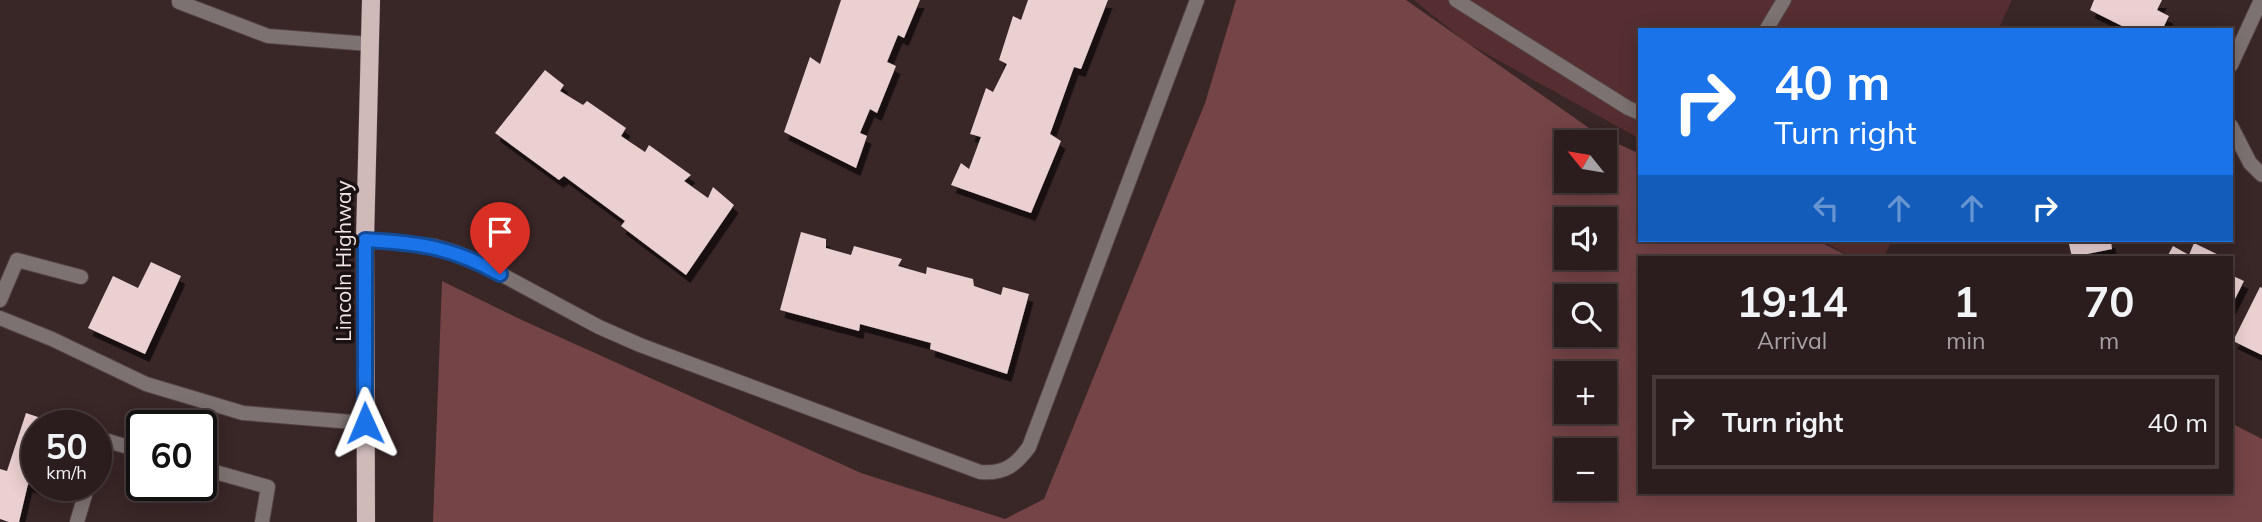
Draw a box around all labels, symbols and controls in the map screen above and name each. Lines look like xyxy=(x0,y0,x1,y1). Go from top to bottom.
text: 40 m xyxy=(1774,51,1890,112)
icon: right xyxy=(1659,56,1750,147)
text: Turn right xyxy=(1774,112,1917,152)
north arrow xyxy=(1554,130,1617,192)
map controls xyxy=(1554,130,1617,501)
street label: Lincoln Highway xyxy=(330,180,356,342)
icon: left xyxy=(1807,189,1845,227)
icon: ahead xyxy=(1880,189,1918,227)
icon: ahead xyxy=(1953,189,1991,227)
icon: right xyxy=(2026,189,2064,227)
pin xyxy=(470,202,530,274)
button: sound xyxy=(1554,207,1617,270)
icon: arrive xyxy=(481,213,519,251)
text: 19:14 xyxy=(1737,275,1848,328)
text: 1 xyxy=(1953,275,1978,328)
text: 70 xyxy=(2084,275,2134,328)
button: search xyxy=(1554,284,1617,347)
text: Arrival xyxy=(1757,326,1827,355)
text: min xyxy=(1946,326,1985,355)
text: m xyxy=(2099,326,2119,355)
button: + xyxy=(1554,361,1617,424)
position arrow xyxy=(328,386,402,460)
icon: right xyxy=(1663,403,1701,441)
text: Turn right xyxy=(1722,406,1843,439)
text: 40 m xyxy=(2147,406,2208,439)
speed limit sign: 60 xyxy=(126,410,217,501)
text: 50 xyxy=(45,424,88,468)
button: − xyxy=(1554,438,1617,501)
text: km/h xyxy=(46,461,87,484)

